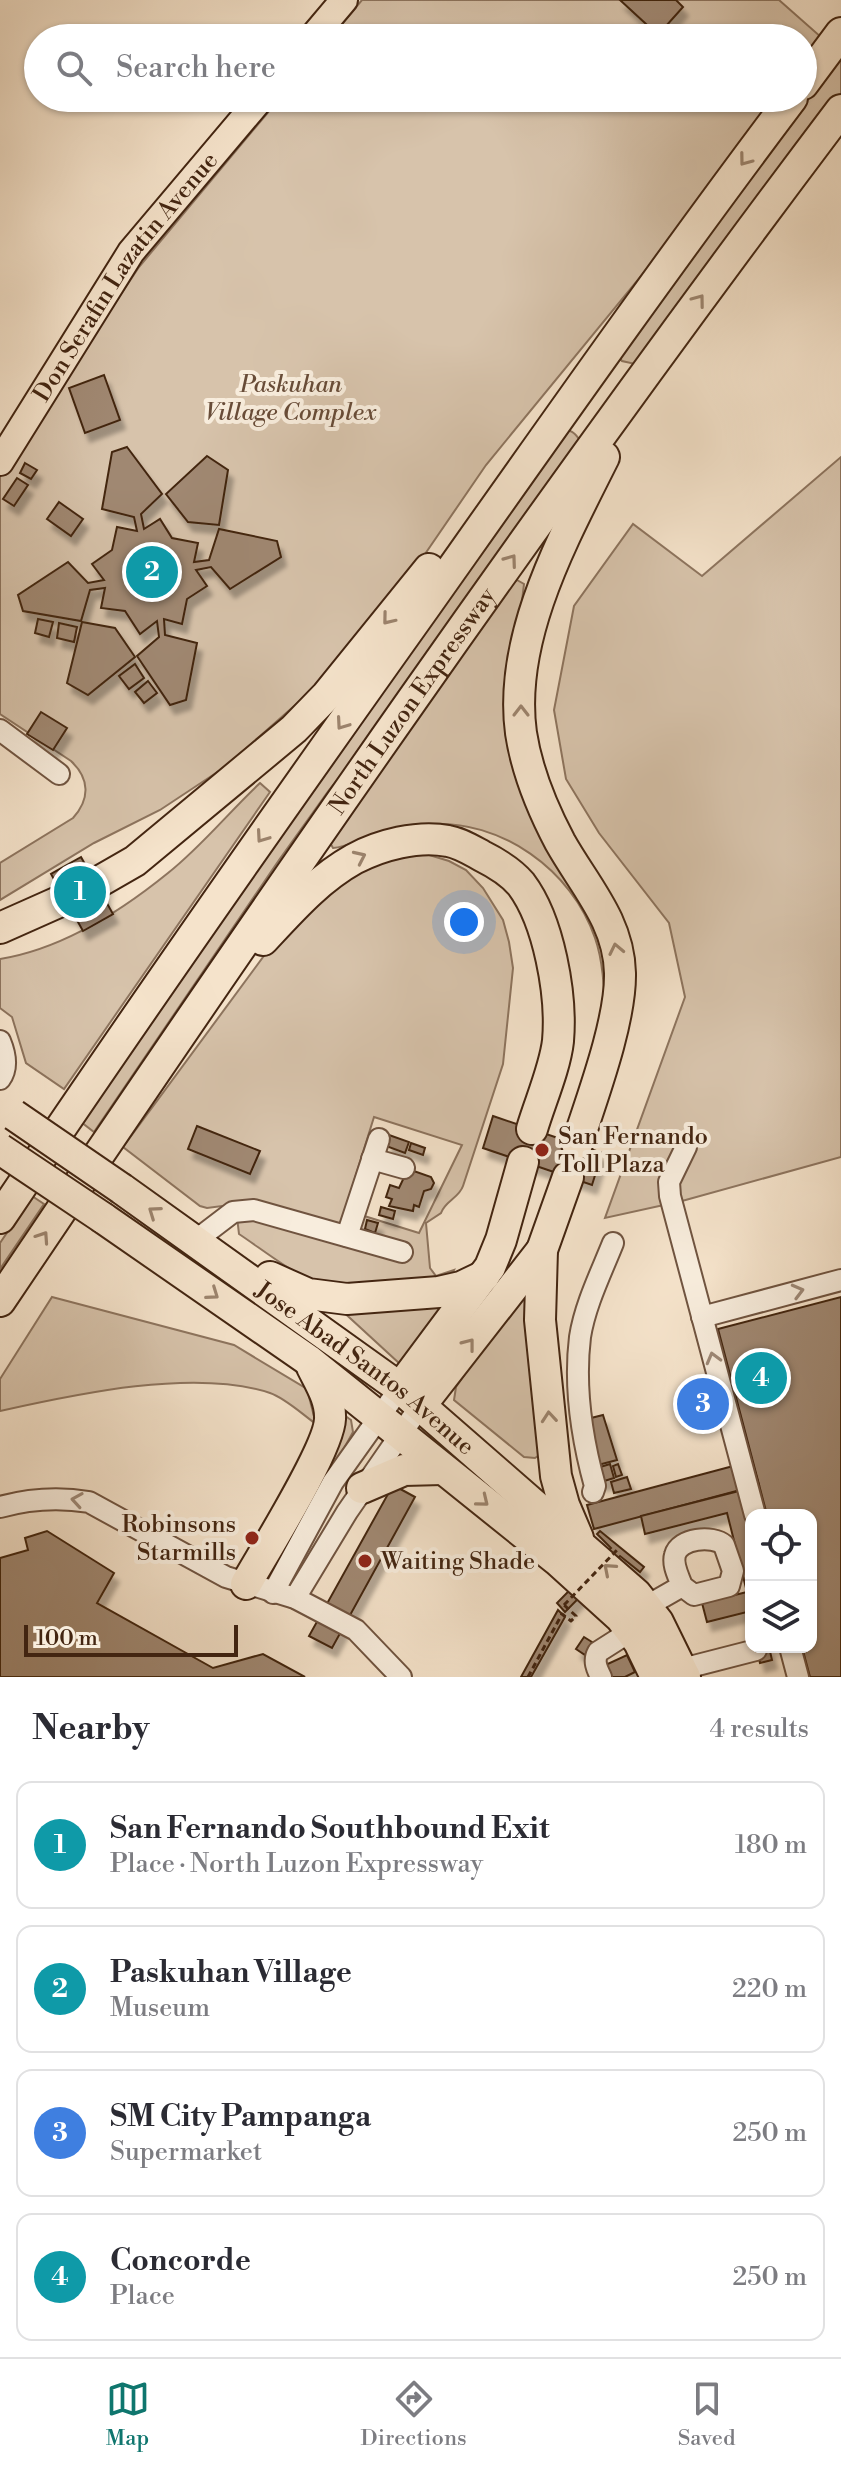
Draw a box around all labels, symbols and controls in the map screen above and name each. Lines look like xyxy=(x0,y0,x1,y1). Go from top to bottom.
search box xyxy=(24,24,817,112)
icon: search xyxy=(52,46,96,90)
text: Search here xyxy=(116,49,276,87)
street label: Don Serafin Lazatin Avenue xyxy=(27,146,225,408)
one-way arrow xyxy=(741,151,755,166)
one-way arrow xyxy=(690,295,704,309)
park label: Paskuhan Village Complex xyxy=(205,370,377,428)
pin: 2 xyxy=(126,542,178,602)
one-way arrow xyxy=(501,554,516,568)
street label: North Luzon Expressway xyxy=(323,582,503,821)
one-way arrow xyxy=(384,609,398,624)
one-way arrow xyxy=(512,704,530,717)
one-way arrow xyxy=(337,715,352,729)
one-way arrow xyxy=(257,828,272,842)
one-way arrow xyxy=(352,851,366,867)
pin: 1 xyxy=(54,862,106,922)
your location xyxy=(444,902,484,942)
one-way arrow xyxy=(608,942,625,956)
place label: San Fernando Toll Plaza xyxy=(558,1122,708,1180)
marker: San Fernando Toll Plaza xyxy=(533,1141,551,1159)
one-way arrow xyxy=(149,1207,163,1222)
one-way arrow xyxy=(34,1231,49,1245)
street label: Jose Abad Santos Avenue xyxy=(248,1275,480,1462)
one-way arrow xyxy=(205,1284,219,1299)
one-way arrow xyxy=(791,1284,805,1300)
one-way arrow xyxy=(460,1338,474,1353)
pin: 4 xyxy=(735,1348,787,1408)
one-way arrow xyxy=(706,1352,722,1366)
pin: 3 xyxy=(677,1374,729,1434)
one-way arrow xyxy=(541,1410,558,1423)
one-way arrow xyxy=(474,1491,488,1506)
one-way arrow xyxy=(70,1493,84,1510)
map controls xyxy=(745,1509,817,1653)
button: locate xyxy=(745,1509,817,1581)
place label: Robinsons Starmills xyxy=(121,1510,236,1568)
marker: Robinsons Starmills xyxy=(243,1529,261,1547)
place label: Waiting Shade xyxy=(380,1547,535,1577)
marker: Waiting Shade xyxy=(356,1552,374,1570)
one-way arrow xyxy=(603,1564,618,1579)
button: layers xyxy=(745,1581,817,1653)
scale bar xyxy=(24,1621,238,1657)
text: 100 m xyxy=(36,1625,98,1652)
text: Nearby xyxy=(32,1708,150,1750)
text: 4 results xyxy=(710,1713,809,1745)
text: San Fernando Southbound Exit xyxy=(110,1810,550,1848)
text: 1 xyxy=(54,1829,66,1861)
text: 180 m xyxy=(735,1829,807,1861)
text: Place · North Luzon Expressway xyxy=(110,1848,483,1880)
text: Paskuhan Village xyxy=(110,1954,352,1992)
text: 2 xyxy=(52,1973,68,2005)
text: 220 m xyxy=(732,1973,807,2005)
text: Museum xyxy=(110,1992,210,2024)
text: SM City Pampanga xyxy=(110,2098,371,2136)
text: 3 xyxy=(52,2117,68,2149)
text: 250 m xyxy=(732,2117,807,2149)
text: Supermarket xyxy=(110,2136,262,2168)
text: Concorde xyxy=(110,2242,251,2280)
text: 4 xyxy=(51,2261,69,2293)
text: 250 m xyxy=(732,2261,807,2293)
text: Place xyxy=(110,2280,175,2312)
tab: Map xyxy=(106,2377,150,2452)
tab: Directions xyxy=(361,2377,467,2452)
tab: Saved xyxy=(678,2377,735,2452)

